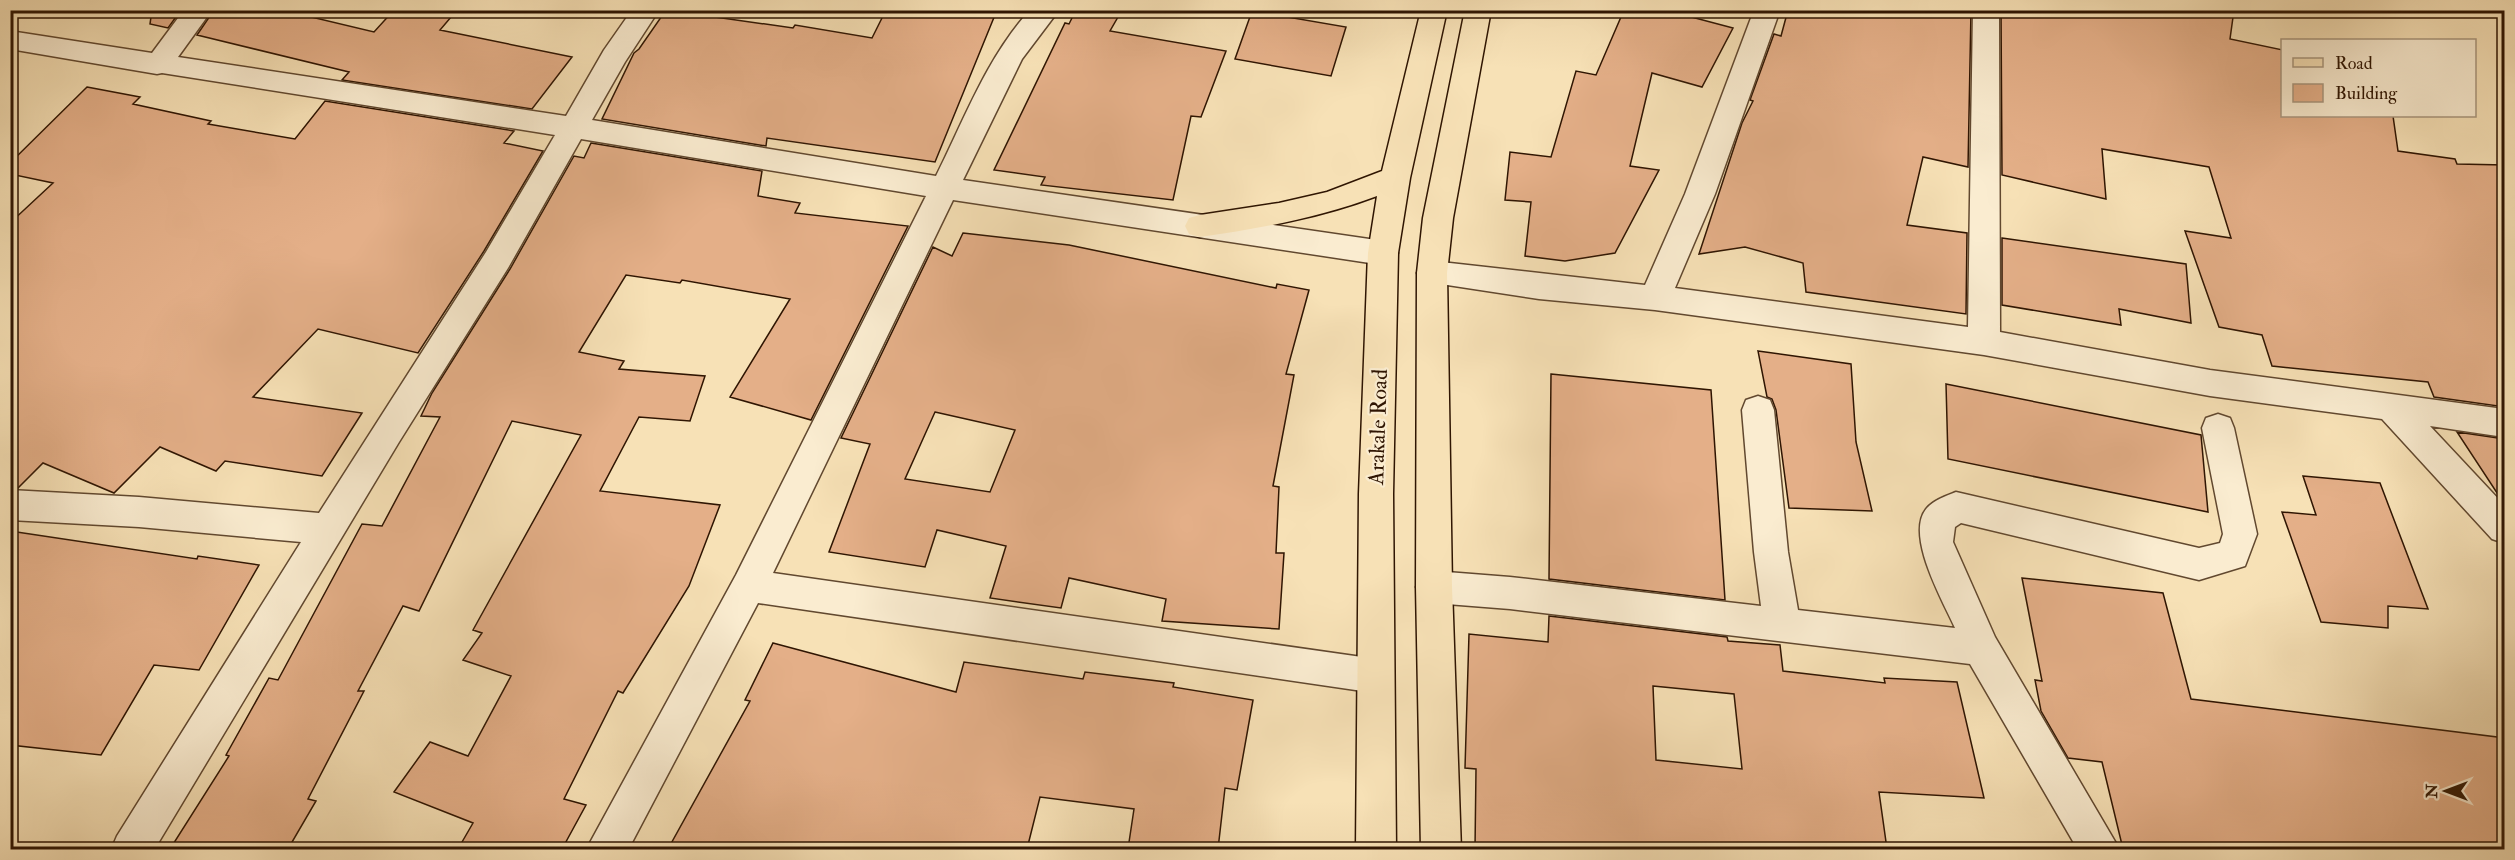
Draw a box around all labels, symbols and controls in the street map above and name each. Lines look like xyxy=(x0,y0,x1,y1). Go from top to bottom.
legend xyxy=(2281,39,2476,117)
text: Road xyxy=(2335,52,2373,75)
text: Building xyxy=(2335,82,2398,105)
street label: Arakale Road xyxy=(1362,368,1394,486)
north arrow xyxy=(2416,761,2476,821)
text: N xyxy=(2422,783,2442,799)

